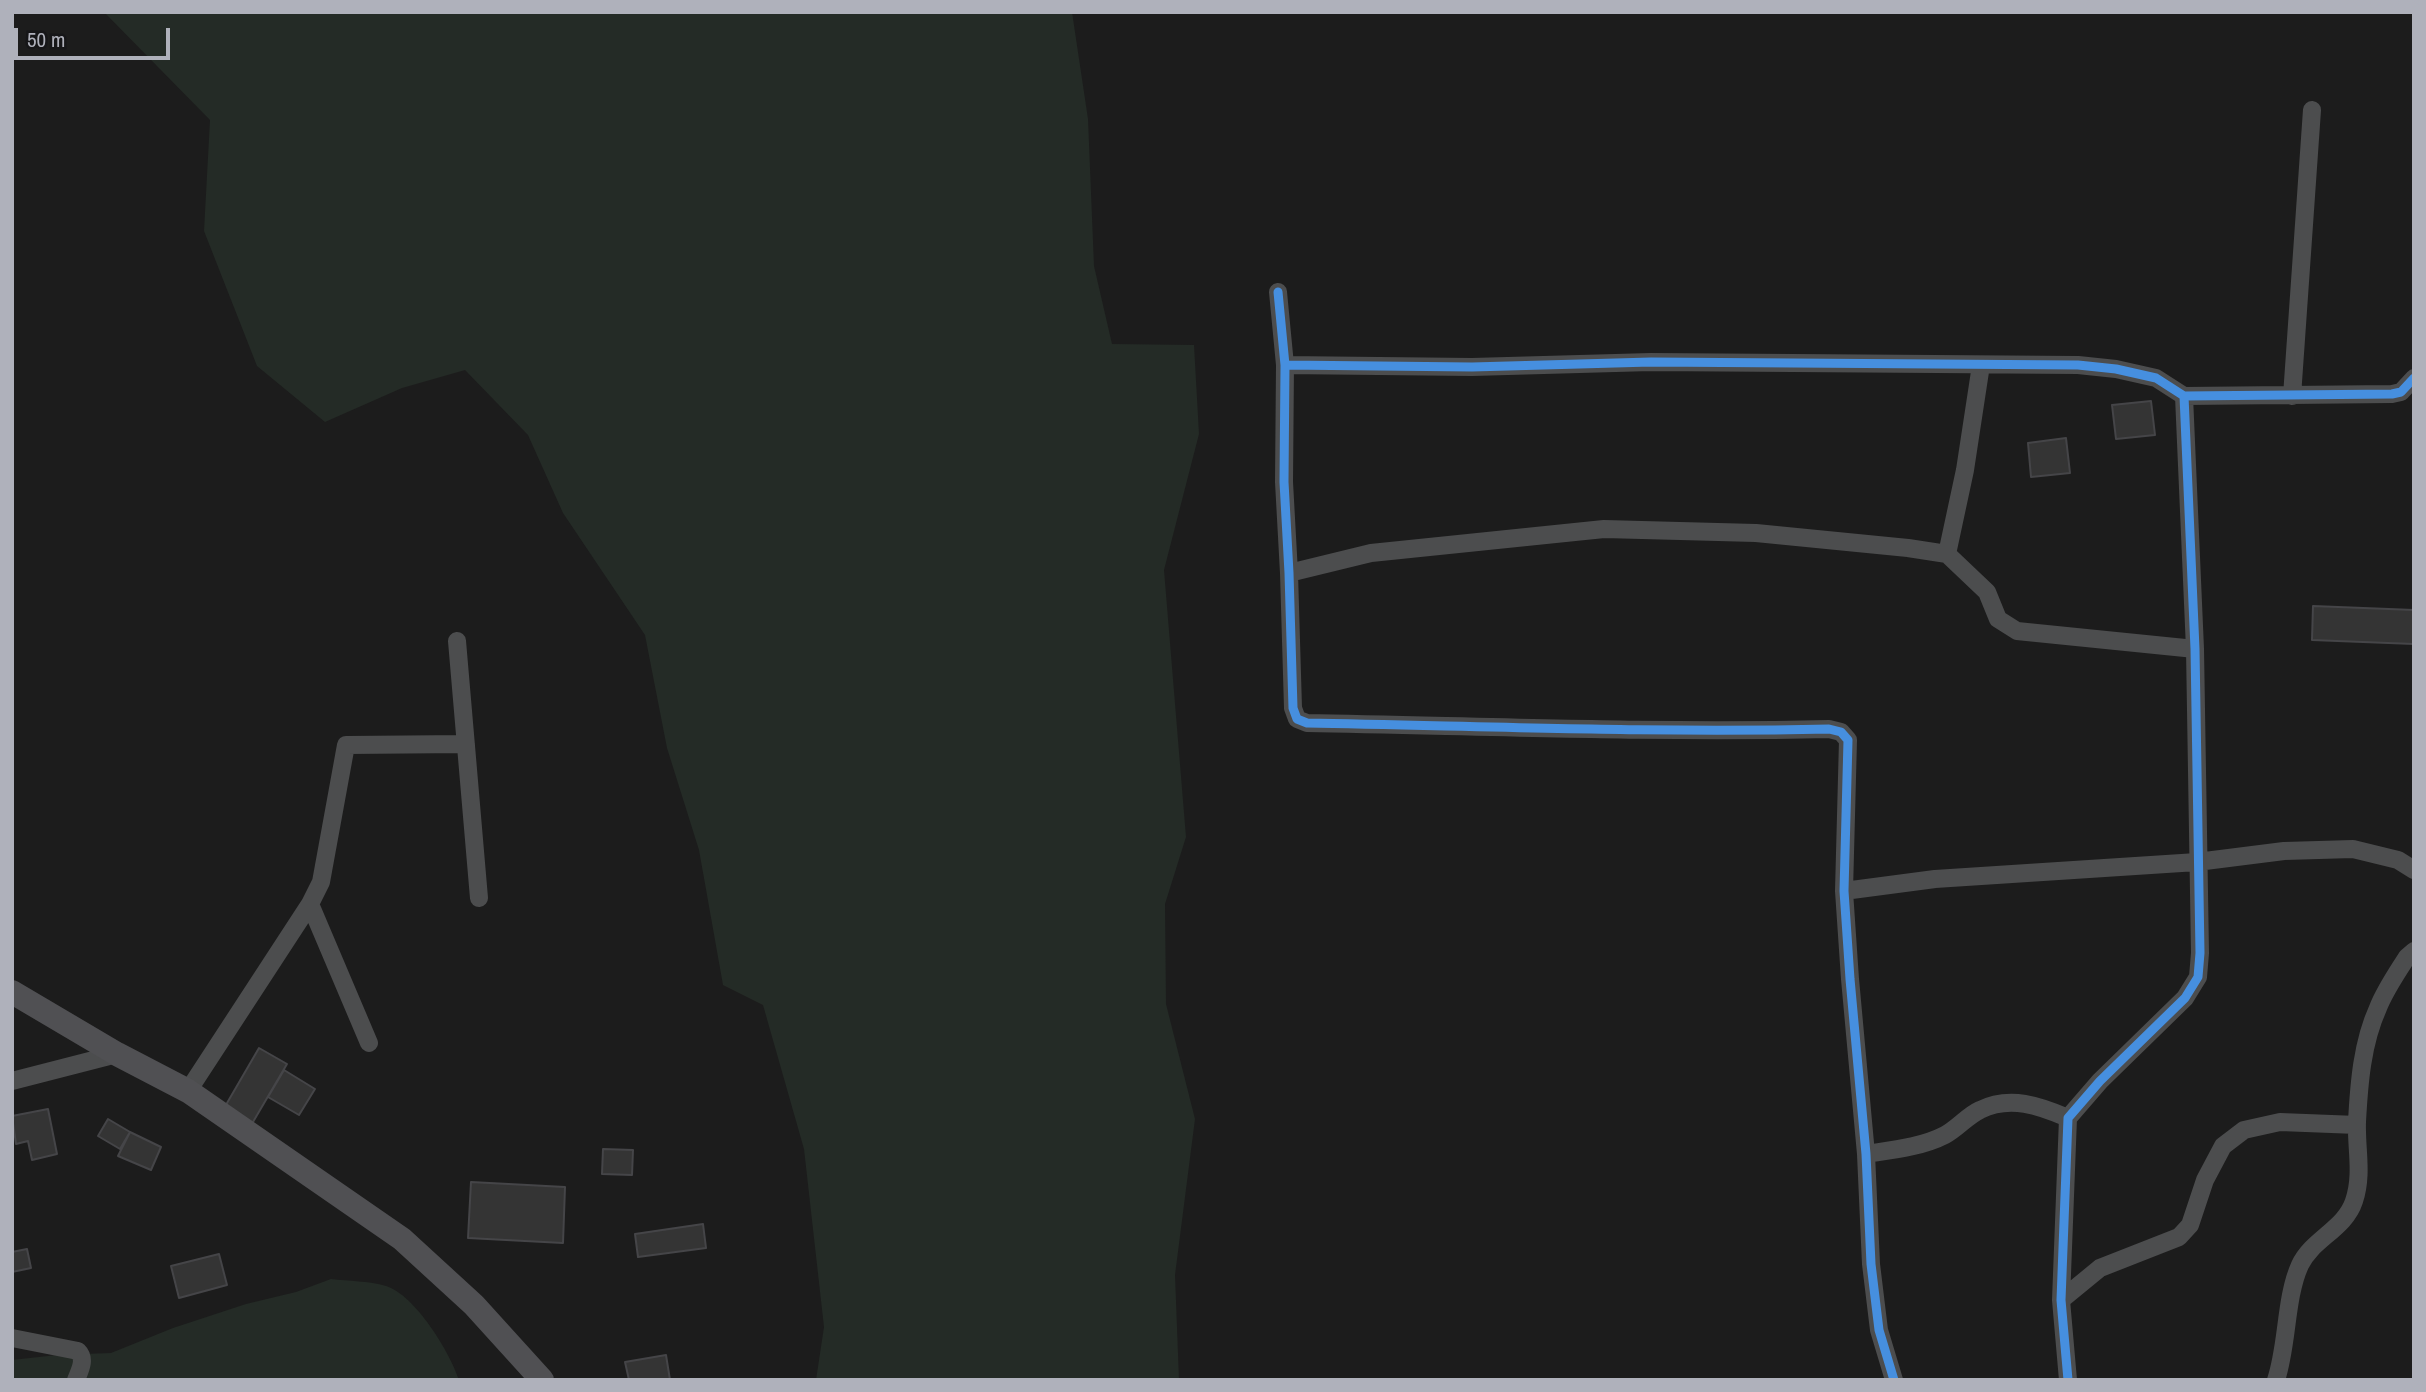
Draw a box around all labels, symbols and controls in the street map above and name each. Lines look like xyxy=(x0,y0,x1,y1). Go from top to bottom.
scale bar xyxy=(18,14,173,58)
text: 50 m xyxy=(27,25,65,54)

